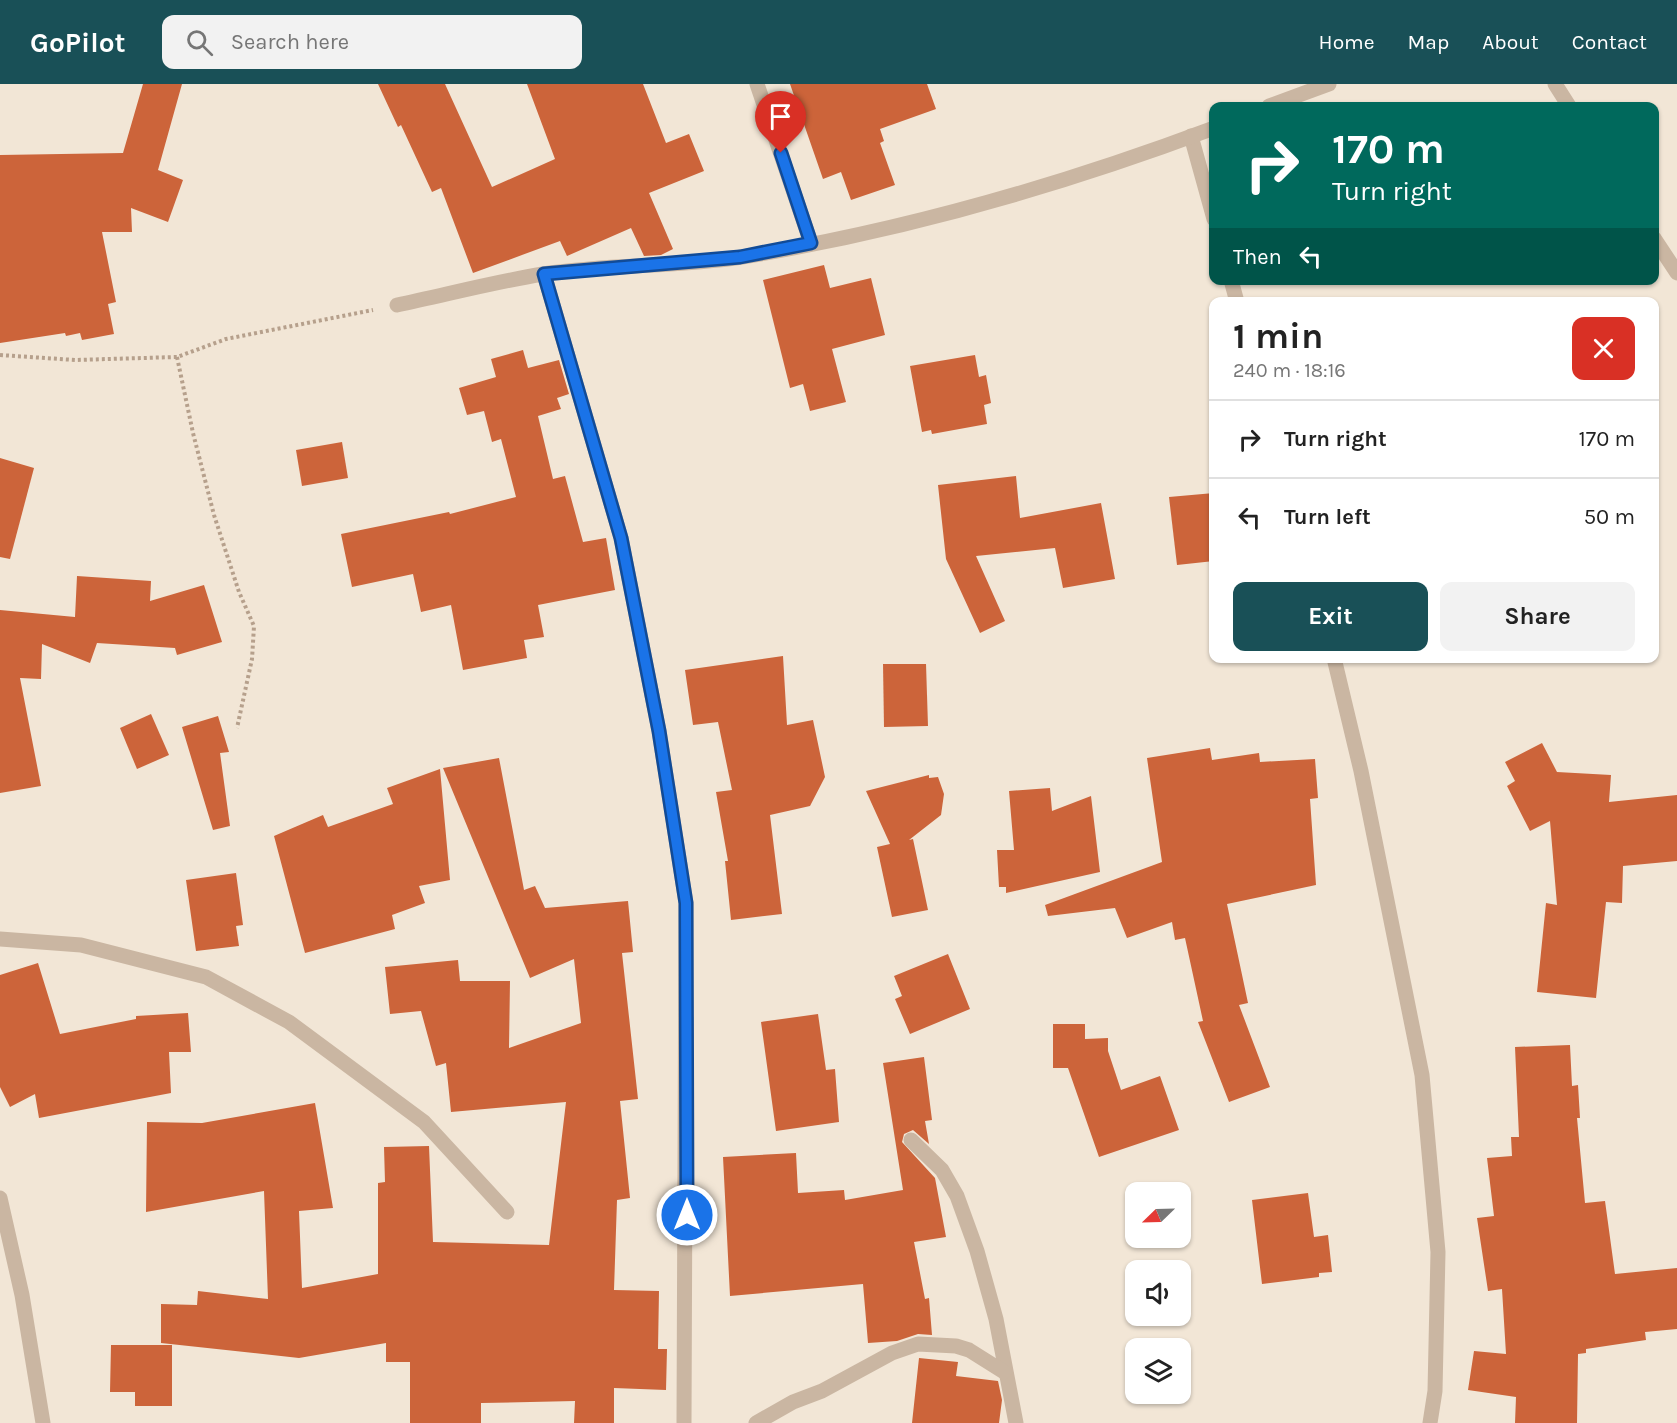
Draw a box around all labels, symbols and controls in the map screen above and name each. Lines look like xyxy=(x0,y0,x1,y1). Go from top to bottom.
search box xyxy=(162,15,582,69)
text: GoPilot xyxy=(30,26,126,59)
icon: search xyxy=(183,26,216,59)
text: Search here xyxy=(231,29,349,55)
text: Home xyxy=(1319,30,1375,54)
text: Map xyxy=(1408,30,1449,54)
text: About xyxy=(1482,30,1539,54)
text: Contact xyxy=(1572,30,1647,54)
pin xyxy=(755,91,806,153)
icon: arrive xyxy=(764,100,797,133)
text: 170 m xyxy=(1332,124,1445,174)
icon: right xyxy=(1233,126,1311,204)
text: Turn right xyxy=(1332,175,1452,207)
icon: left xyxy=(1294,240,1327,273)
text: Then xyxy=(1233,244,1282,270)
text: 1 min xyxy=(1233,315,1323,357)
button: close xyxy=(1572,317,1635,380)
text: 240 m · 18:16 xyxy=(1233,359,1346,382)
icon: right xyxy=(1233,423,1266,456)
text: Turn right xyxy=(1284,426,1387,452)
text: 170 m xyxy=(1579,426,1635,452)
icon: left xyxy=(1233,501,1266,534)
text: Turn left xyxy=(1284,504,1371,530)
text: 50 m xyxy=(1584,504,1635,530)
button: Exit xyxy=(1233,582,1428,651)
button: Share xyxy=(1440,582,1635,651)
north arrow xyxy=(1125,1182,1191,1248)
map controls xyxy=(1125,1182,1191,1404)
position arrow xyxy=(655,1183,719,1247)
button: sound xyxy=(1125,1260,1191,1326)
button: layers xyxy=(1125,1338,1191,1404)

